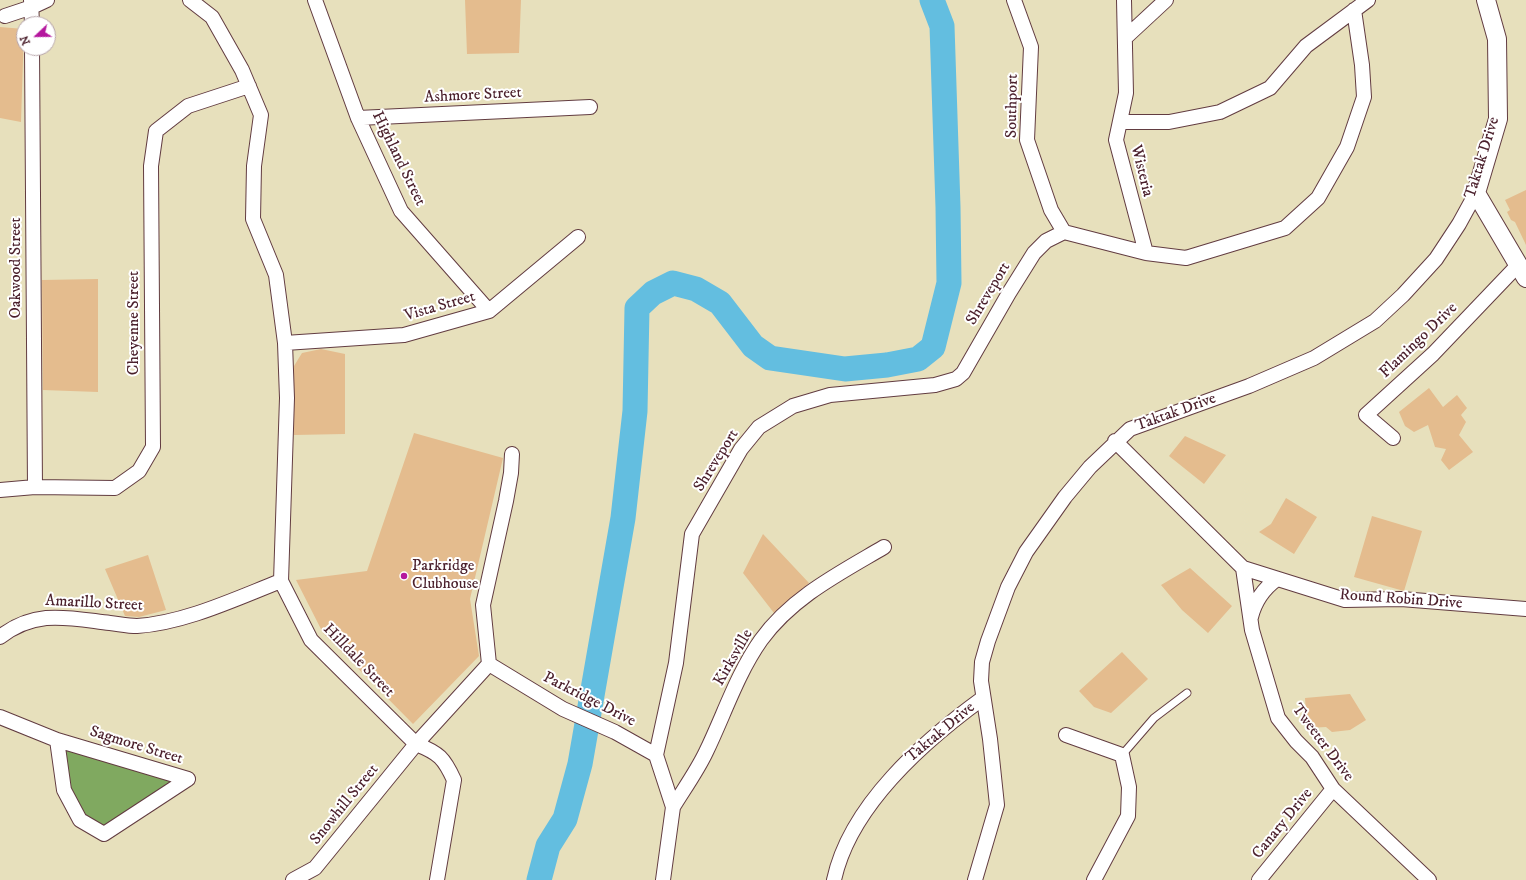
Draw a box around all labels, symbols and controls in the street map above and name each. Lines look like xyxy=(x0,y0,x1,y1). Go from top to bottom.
north arrow xyxy=(16,16,56,56)
text: N xyxy=(18,33,34,47)
street label: Southport xyxy=(1003,74,1023,138)
street label: Ashmore Street xyxy=(424,84,522,108)
street label: Highland Street xyxy=(367,109,429,209)
street label: Taktak Drive xyxy=(1462,115,1504,201)
street label: Wisteria xyxy=(1125,143,1157,199)
street label: Oakwood Street xyxy=(7,217,27,319)
street label: Shreveport xyxy=(963,259,1015,329)
street label: Cheyenne Street xyxy=(125,271,145,375)
street label: Vista Street xyxy=(402,288,478,326)
street label: Flamingo Drive xyxy=(1376,299,1462,383)
street label: Taktak Drive xyxy=(1133,390,1219,436)
street label: Shreveport xyxy=(690,426,744,496)
place label: Parkridge Clubhouse xyxy=(412,557,478,595)
marker: Parkridge Clubhouse xyxy=(399,571,409,581)
street label: Round Robin Drive xyxy=(1339,586,1463,614)
street label: Amarillo Street xyxy=(45,592,143,616)
street label: Hilldale Street xyxy=(318,620,398,702)
street label: Kirksville xyxy=(710,626,758,690)
street label: Parkridge Drive xyxy=(539,668,639,732)
street label: Taktak Drive xyxy=(903,699,979,767)
street label: Tweeter Drive xyxy=(1287,701,1357,785)
street label: Sagmore Street xyxy=(87,723,185,769)
street label: Snowhill Street xyxy=(307,761,383,849)
street label: Canary Drive xyxy=(1249,785,1317,863)

